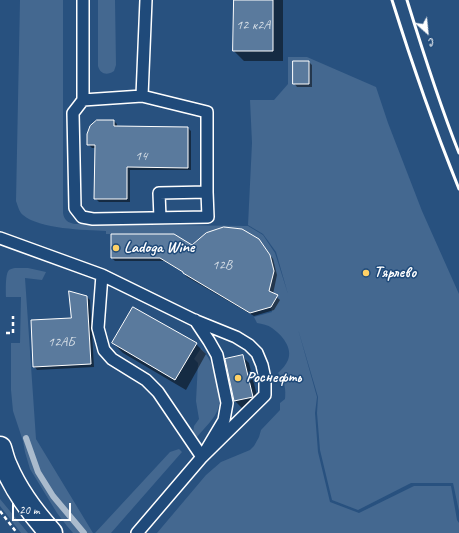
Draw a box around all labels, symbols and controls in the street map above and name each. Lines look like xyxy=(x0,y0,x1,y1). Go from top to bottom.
north arrow xyxy=(407,12,447,52)
house number: 12 к2А xyxy=(236,17,270,33)
text: С xyxy=(427,35,438,50)
house number: 14 xyxy=(135,148,147,164)
place label: Ladoga Wine xyxy=(124,238,194,258)
marker: Ladoga Wine xyxy=(111,243,121,253)
house number: 12В xyxy=(212,257,232,273)
place label: Тярлево xyxy=(374,263,416,283)
marker: Тярлево xyxy=(361,268,371,278)
house number: 12АБ xyxy=(48,334,74,350)
place label: Роснефть xyxy=(246,368,301,388)
marker: Роснефть xyxy=(233,373,243,383)
scale bar xyxy=(14,495,73,521)
text: 20 m xyxy=(19,502,39,518)

